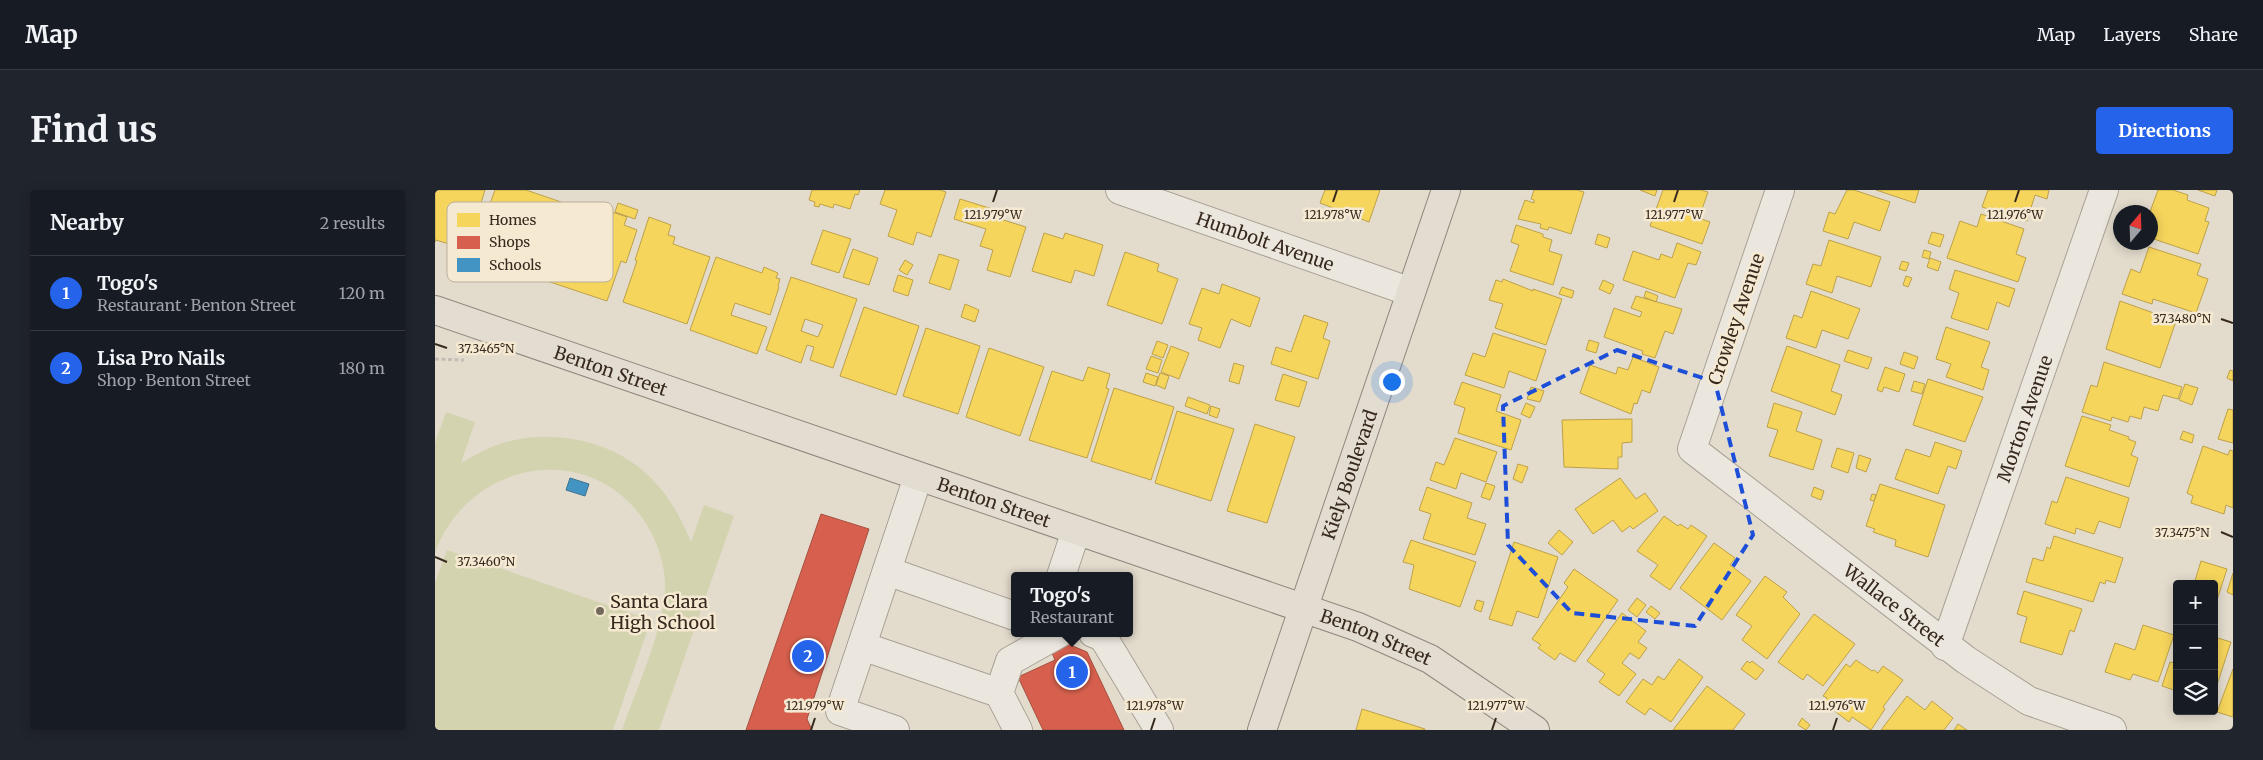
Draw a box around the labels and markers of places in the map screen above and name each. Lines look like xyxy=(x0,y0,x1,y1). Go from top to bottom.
place label: Santa Clara High School xyxy=(610,590,716,634)
marker: Santa Clara High School xyxy=(594,605,606,617)
pin: 2 xyxy=(792,637,824,675)
pin: 1 xyxy=(1056,653,1088,691)

